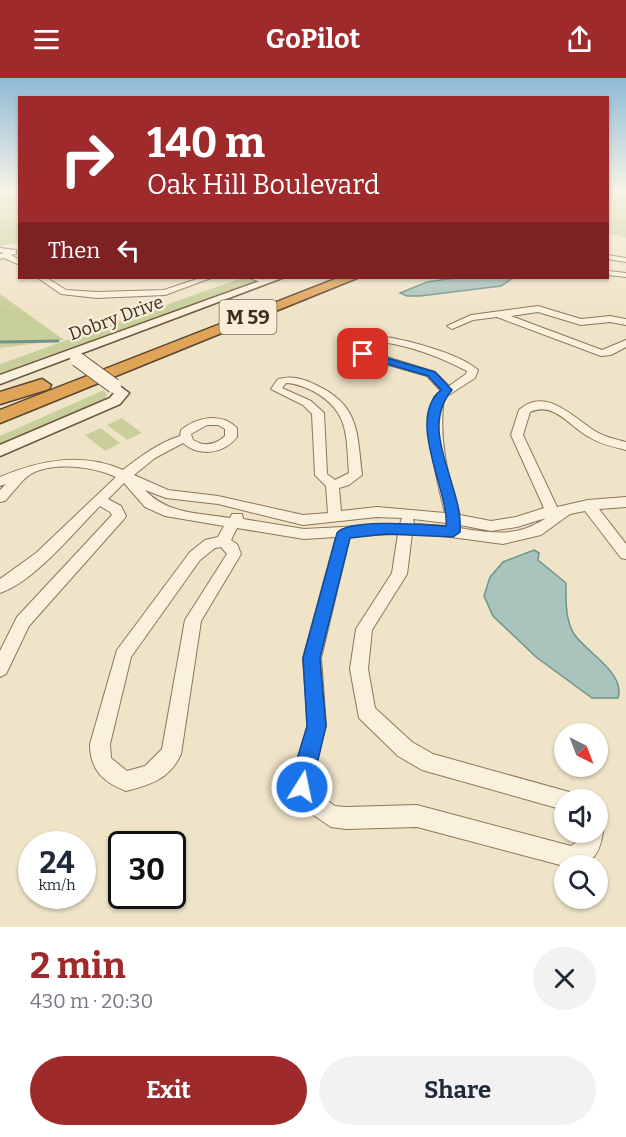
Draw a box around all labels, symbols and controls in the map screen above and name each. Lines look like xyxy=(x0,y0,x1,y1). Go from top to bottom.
icon: menu xyxy=(30,23,63,56)
text: GoPilot xyxy=(266,23,360,55)
icon: share xyxy=(563,23,596,56)
text: 140 m xyxy=(147,118,265,168)
icon: right xyxy=(48,120,126,198)
text: Oak Hill Boulevard xyxy=(147,169,380,201)
icon: left xyxy=(112,234,145,267)
text: Then xyxy=(48,237,100,264)
street label: Dobry Drive xyxy=(66,291,166,345)
road number: M 59 xyxy=(220,300,276,334)
pin xyxy=(337,328,388,379)
icon: arrive xyxy=(346,337,379,370)
north arrow xyxy=(554,723,608,777)
map controls xyxy=(554,723,608,909)
position arrow xyxy=(270,755,334,819)
button: sound xyxy=(554,789,608,843)
speed limit sign: 30 xyxy=(108,831,186,909)
text: 24 xyxy=(39,845,75,881)
button: search xyxy=(554,855,608,909)
text: km/h xyxy=(38,876,76,894)
text: 2 min xyxy=(30,944,126,988)
button: close xyxy=(533,947,596,1010)
text: 430 m · 20:30 xyxy=(30,989,153,1013)
button: Exit xyxy=(30,1056,307,1125)
button: Share xyxy=(319,1056,596,1125)

